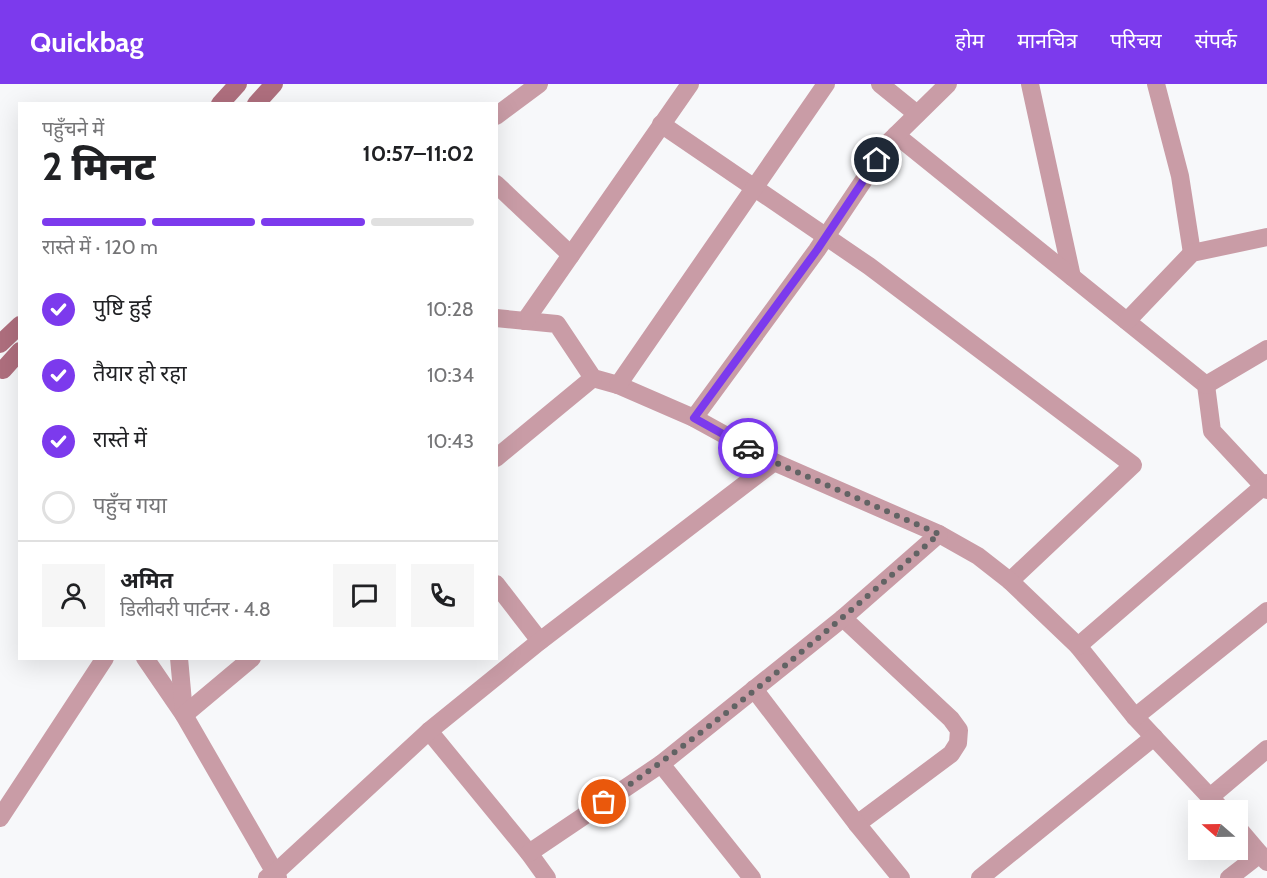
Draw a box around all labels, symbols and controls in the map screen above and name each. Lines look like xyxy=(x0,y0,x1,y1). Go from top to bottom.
text: Quickbag xyxy=(30,25,144,59)
text: होम xyxy=(955,28,984,53)
text: मानचित्र xyxy=(1017,28,1077,53)
text: परिचय xyxy=(1110,28,1162,53)
text: संपर्क xyxy=(1195,28,1237,53)
text: पहुँचने में xyxy=(42,117,104,141)
pin xyxy=(851,134,902,185)
text: 10:57–11:02 xyxy=(363,140,474,167)
text: 2 मिनट xyxy=(42,142,155,190)
icon: home xyxy=(860,143,893,176)
text: रास्ते में · 120 m xyxy=(42,235,158,259)
icon: check xyxy=(42,293,75,326)
text: पुष्टि हुई xyxy=(93,294,151,321)
text: 10:28 xyxy=(427,297,474,321)
icon: check xyxy=(42,359,75,392)
text: तैयार हो रहा xyxy=(93,360,187,387)
text: 10:34 xyxy=(427,363,474,387)
courier xyxy=(718,418,778,478)
icon: check xyxy=(42,425,75,458)
text: रास्ते में xyxy=(93,426,147,453)
text: 10:43 xyxy=(427,429,474,453)
icon: car xyxy=(732,432,765,465)
text: पहुँच गया xyxy=(93,492,167,519)
button: person xyxy=(42,564,105,627)
button: chat xyxy=(333,564,396,627)
button: phone xyxy=(411,564,474,627)
text: अमित xyxy=(120,567,173,594)
text: डिलीवरी पार्टनर · 4.8 xyxy=(120,597,271,621)
pin xyxy=(578,776,629,827)
icon: bag xyxy=(587,785,620,818)
north arrow xyxy=(1188,800,1248,860)
map controls xyxy=(1188,800,1248,860)

